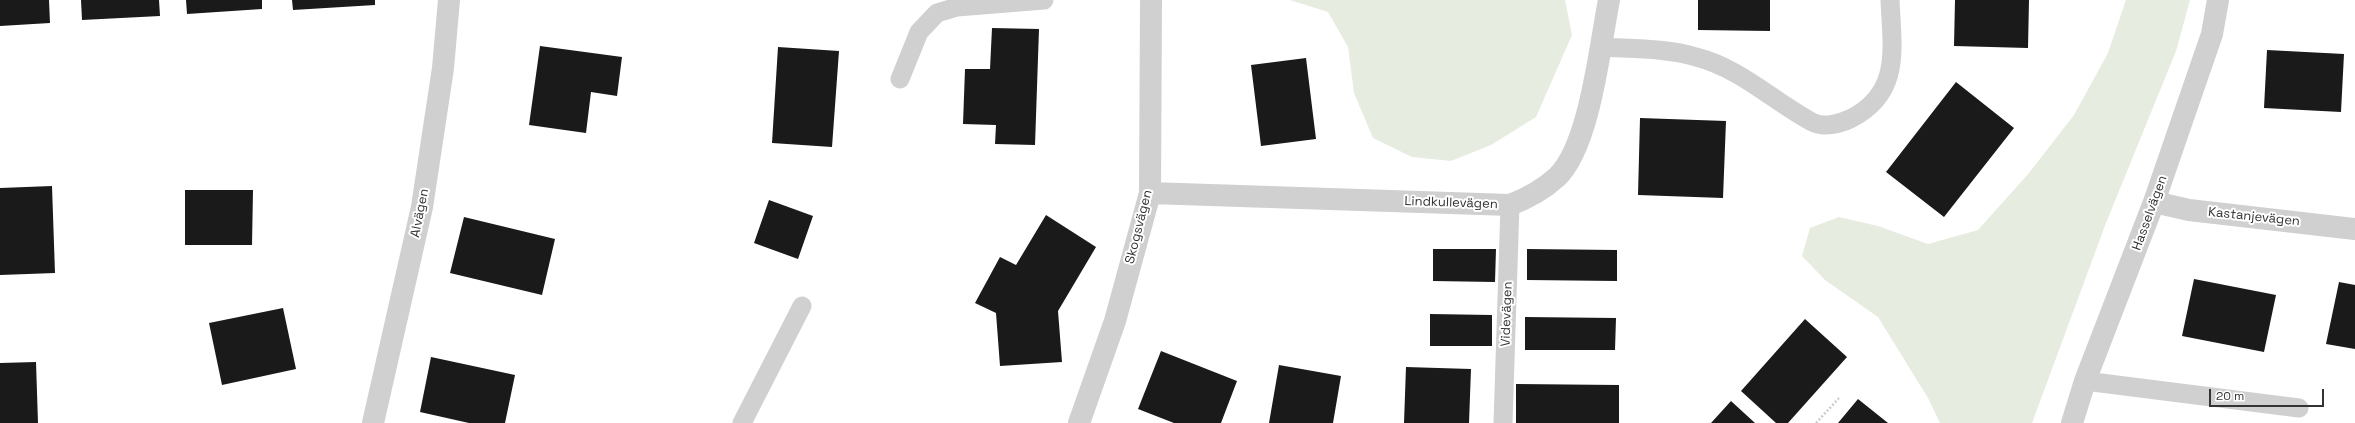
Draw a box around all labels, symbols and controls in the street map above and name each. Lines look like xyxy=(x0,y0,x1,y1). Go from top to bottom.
street label: Hasselvägen xyxy=(2129,173,2171,253)
street label: Alvägen xyxy=(408,187,432,239)
street label: Skogsvägen xyxy=(1122,188,1156,266)
street label: Lindkullevägen xyxy=(1404,194,1498,212)
street label: Kastanjevägen xyxy=(2207,204,2301,230)
street label: Videvägen xyxy=(1498,281,1516,347)
scale bar xyxy=(2211,381,2326,407)
text: 20 m xyxy=(2216,388,2244,404)

